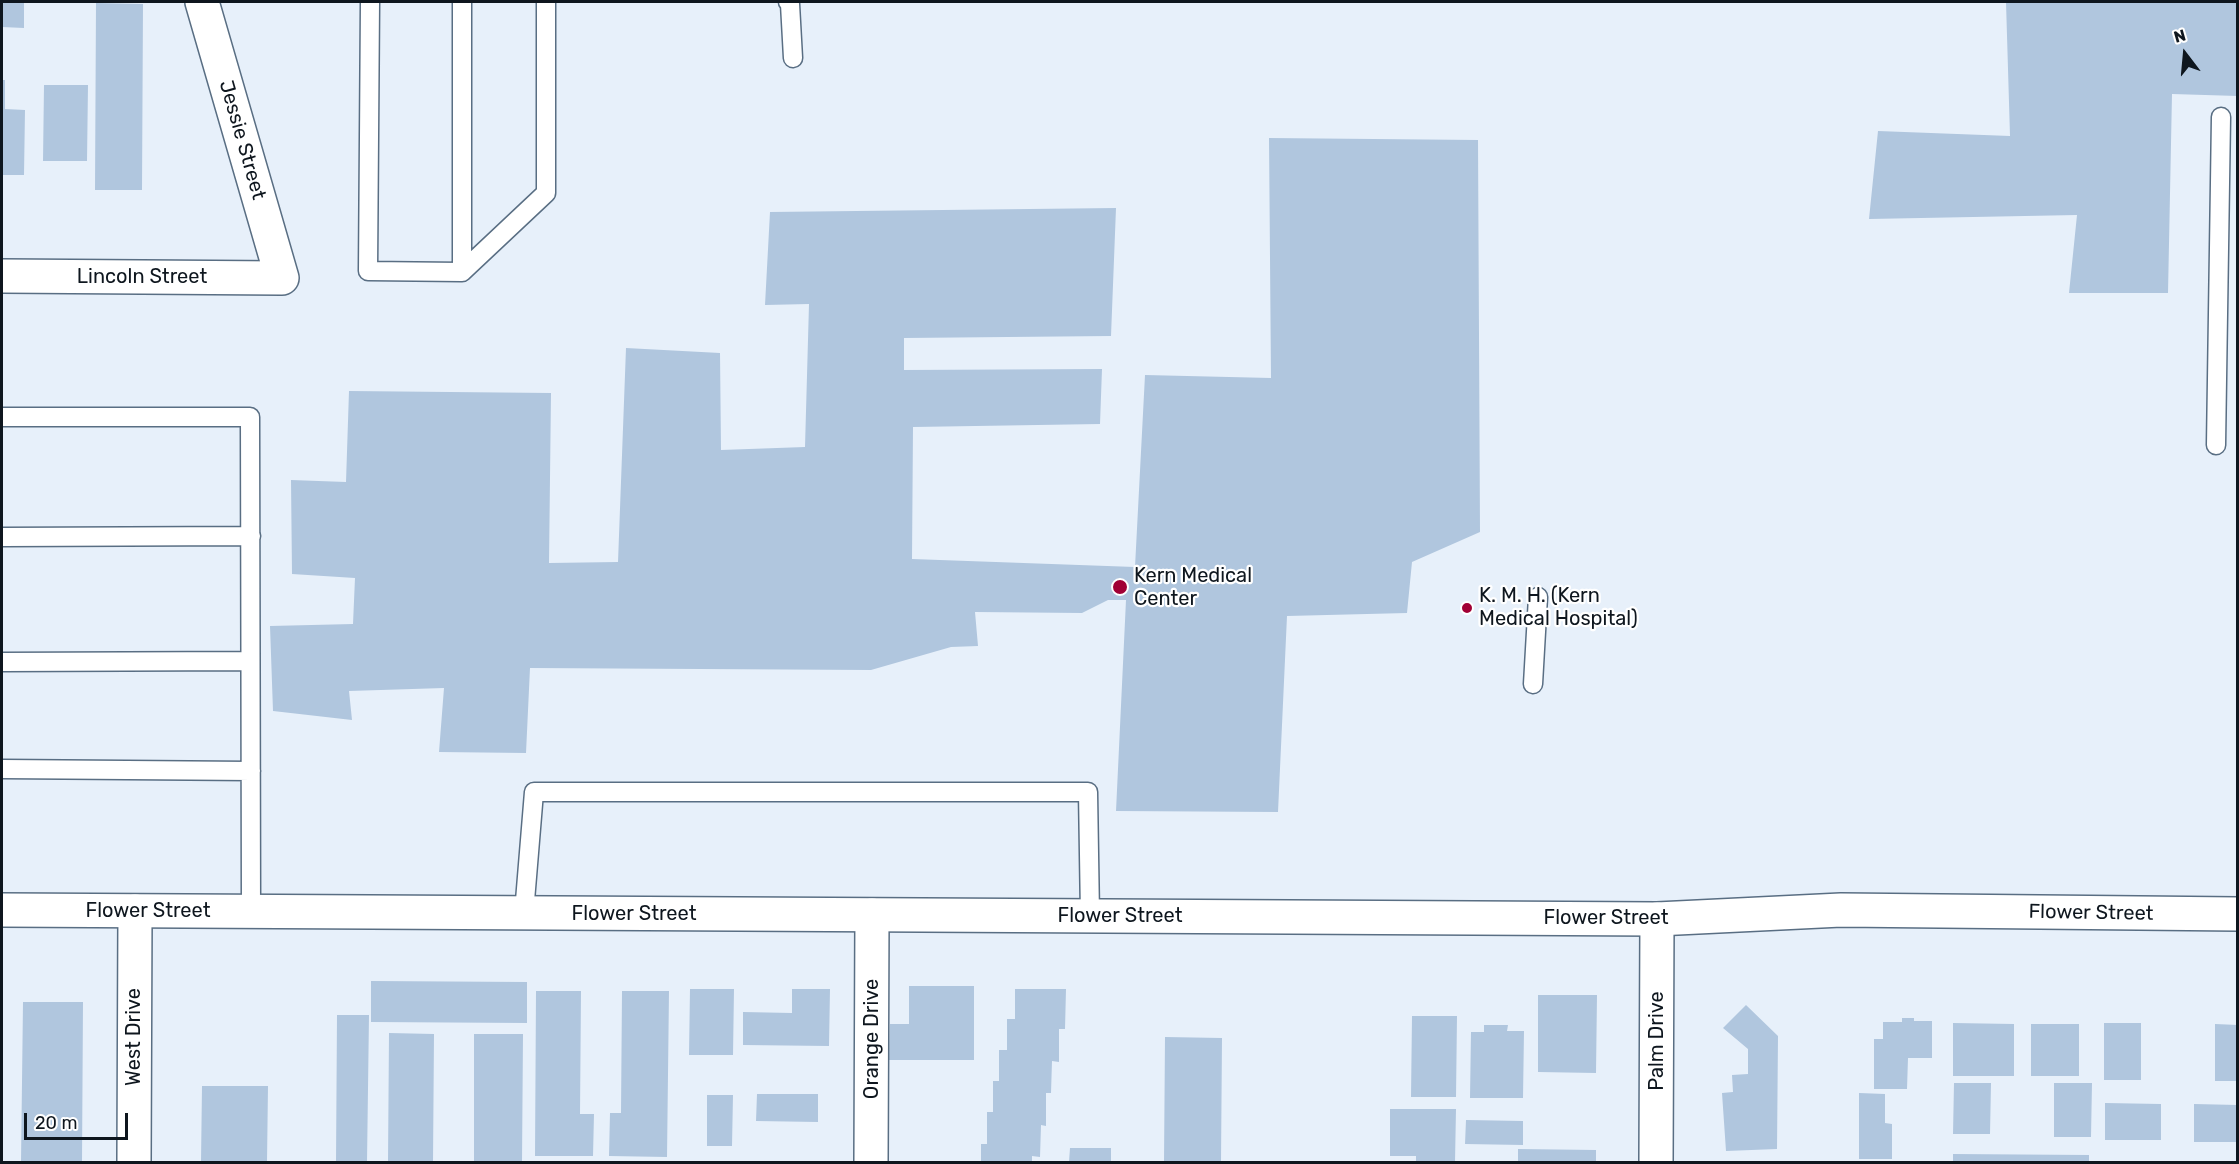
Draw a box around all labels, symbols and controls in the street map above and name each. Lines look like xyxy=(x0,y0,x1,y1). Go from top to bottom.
north arrow xyxy=(2155,24,2215,84)
text: N xyxy=(2172,25,2188,47)
street label: Jessie Street xyxy=(214,78,270,202)
street label: Lincoln Street xyxy=(77,265,207,289)
place label: Kern Medical Center xyxy=(1134,564,1252,611)
marker: Kern Medical Center xyxy=(1111,578,1129,596)
place label: K. M. H. (Kern Medical Hospital) xyxy=(1479,584,1638,631)
marker: K. M. H. (Kern Medical Hospital) xyxy=(1460,601,1474,615)
street label: Flower Street xyxy=(85,899,211,923)
street label: Flower Street xyxy=(2028,900,2154,926)
street label: Flower Street xyxy=(571,902,697,926)
street label: Flower Street xyxy=(1057,904,1183,928)
street label: Flower Street xyxy=(1543,906,1669,930)
street label: Orange Drive xyxy=(860,979,884,1099)
street label: West Drive xyxy=(122,988,146,1086)
street label: Palm Drive xyxy=(1645,991,1669,1091)
scale bar xyxy=(27,1101,130,1139)
text: 20 m xyxy=(35,1112,77,1134)

